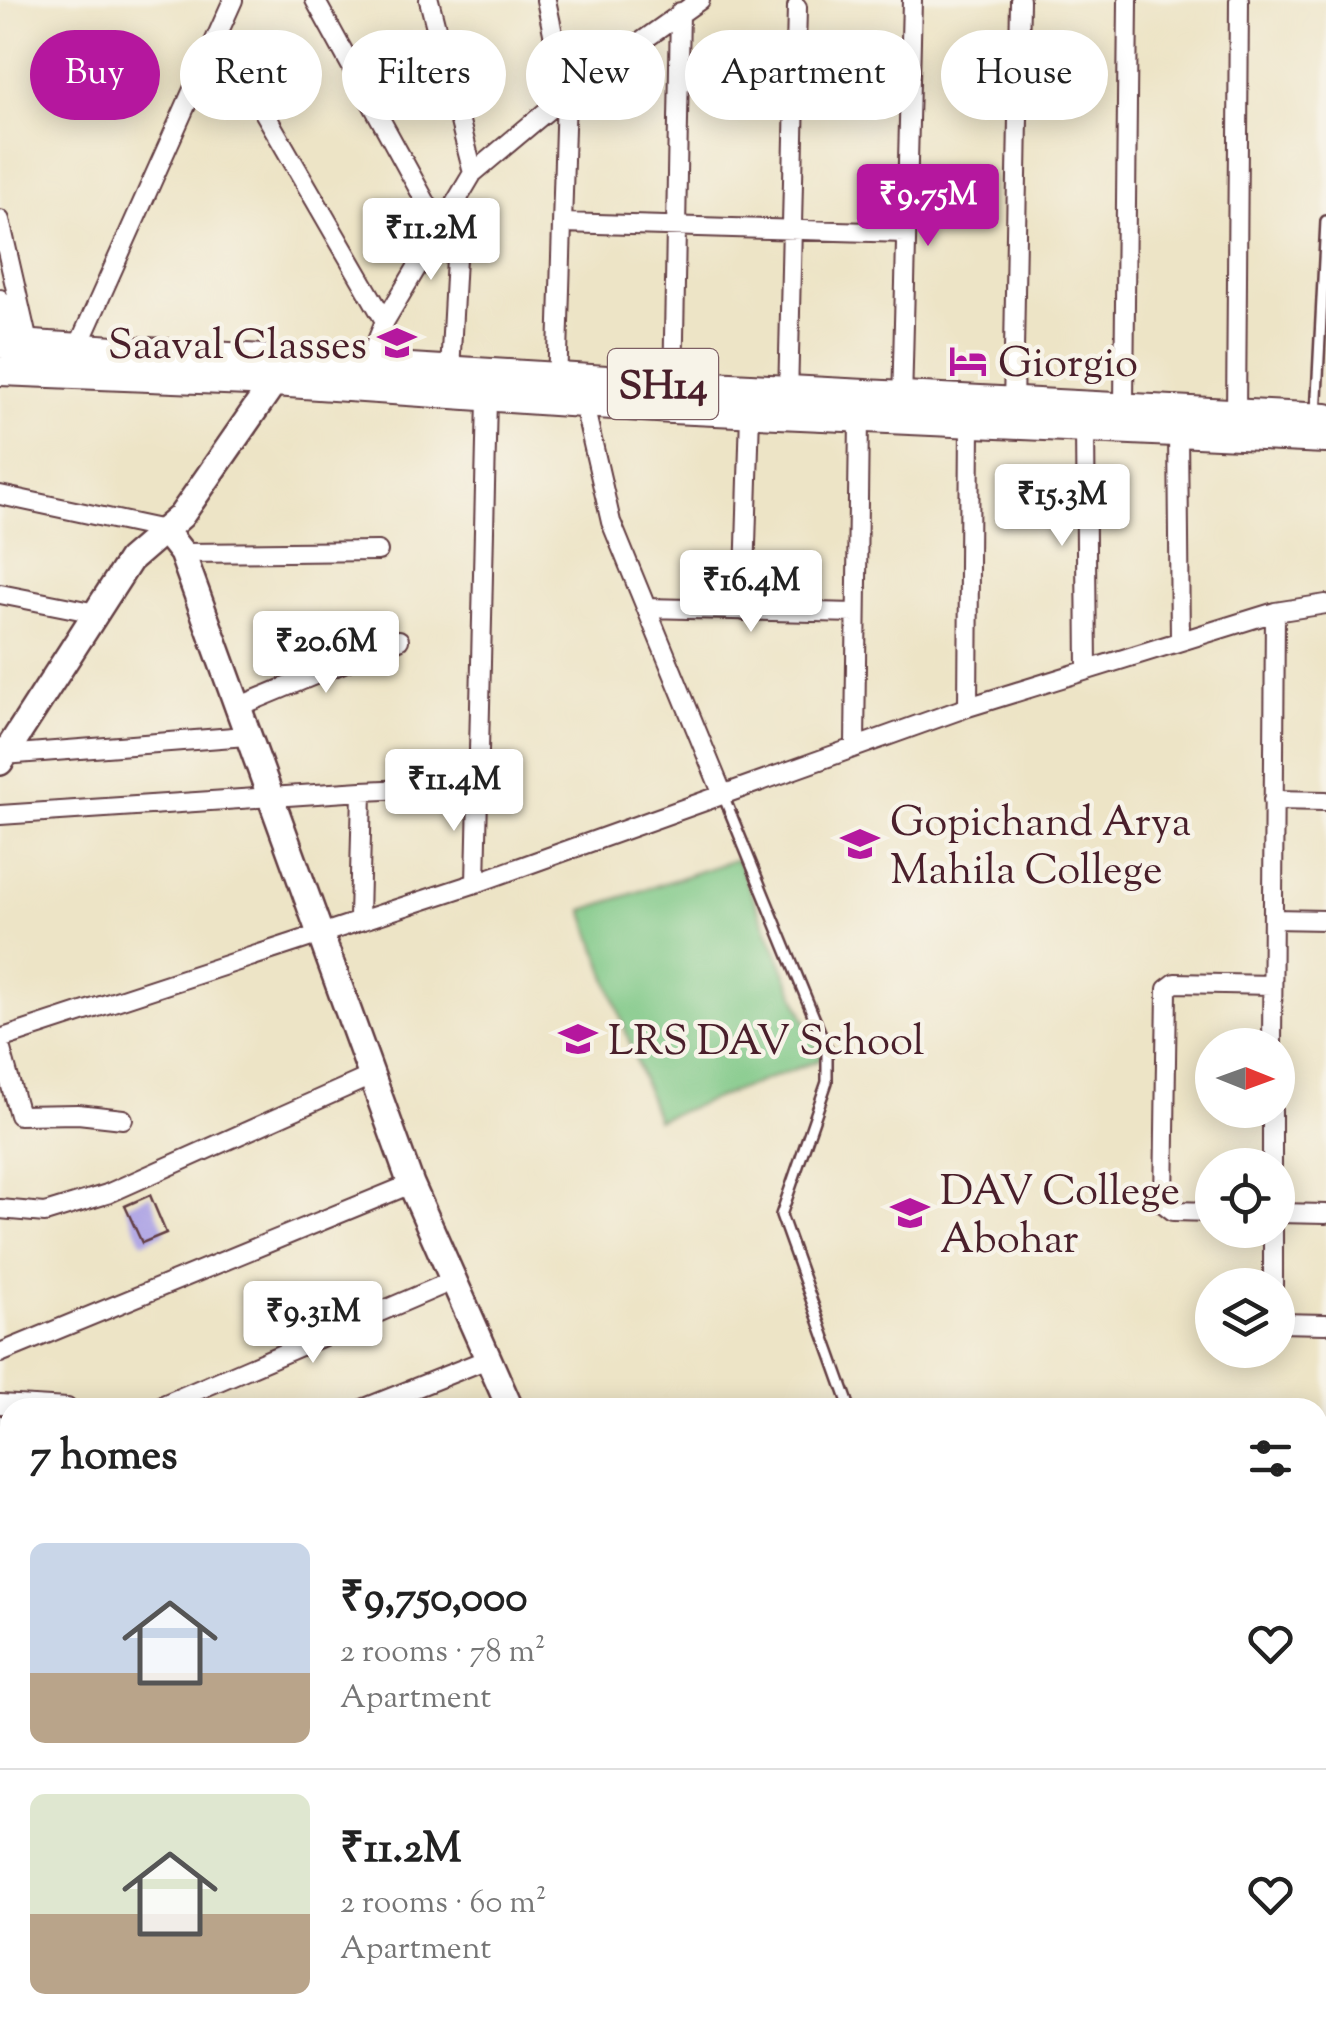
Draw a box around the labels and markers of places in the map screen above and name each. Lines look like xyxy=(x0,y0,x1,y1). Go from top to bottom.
pin: ₹9.75M xyxy=(847,164,1009,249)
pin: ₹11.2M xyxy=(350,198,512,283)
place label: Saaval Classes xyxy=(108,318,367,378)
school or university icon: Saaval Classes xyxy=(376,322,418,364)
place label: Giorgio xyxy=(998,336,1138,396)
hotel icon: Giorgio xyxy=(947,340,989,382)
pin: ₹15.3M xyxy=(981,464,1143,549)
pin: ₹16.4M xyxy=(670,550,832,635)
pin: ₹20.6M xyxy=(245,611,407,696)
pin: ₹11.4M xyxy=(373,749,535,834)
place label: Gopichand Arya Mahila College xyxy=(890,795,1191,903)
school or university icon: Gopichand Arya Mahila College xyxy=(839,823,881,865)
place label: LRS DAV School xyxy=(608,1014,925,1074)
school or university icon: LRS DAV School xyxy=(557,1018,599,1060)
place label: DAV College Abohar xyxy=(940,1164,1180,1272)
school or university icon: DAV College Abohar xyxy=(889,1192,931,1234)
pin: ₹9.31M xyxy=(232,1281,394,1366)

